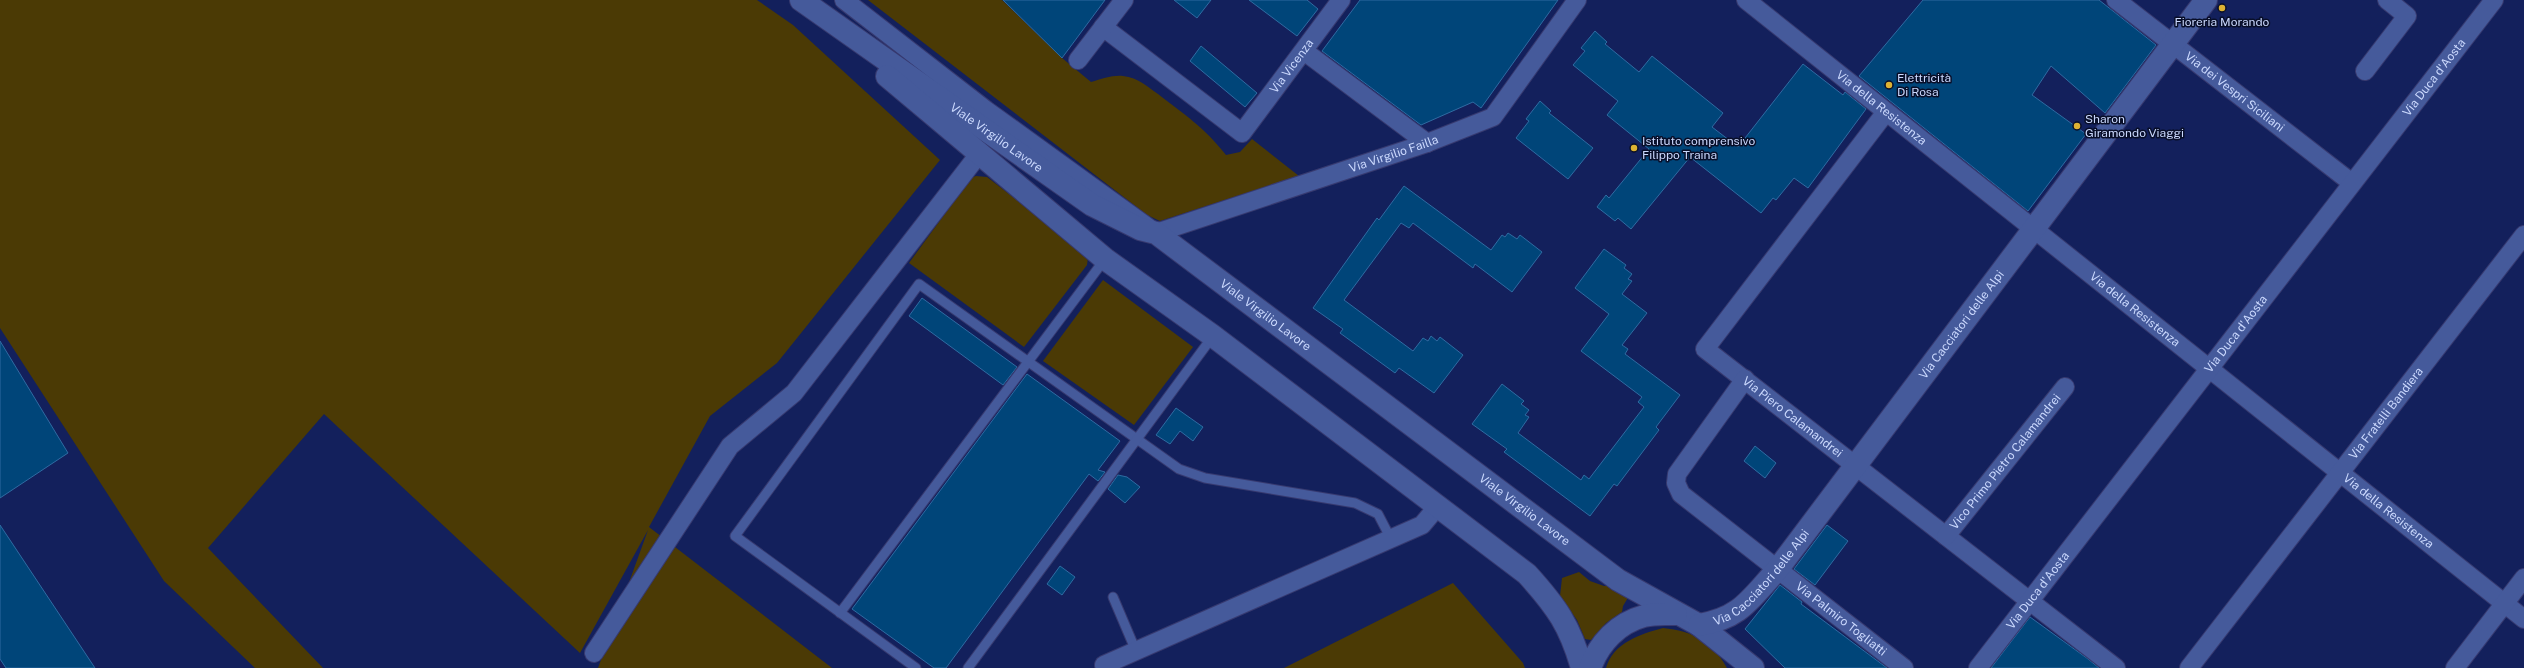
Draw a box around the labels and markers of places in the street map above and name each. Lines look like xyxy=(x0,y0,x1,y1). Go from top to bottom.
marker: Fioreria Morando xyxy=(2217,3,2227,13)
place label: Fioreria Morando xyxy=(2175,15,2270,29)
place label: Elettricità Di Rosa xyxy=(1897,71,1951,99)
marker: Elettricità Di Rosa xyxy=(1884,80,1894,90)
place label: Sharon Giramondo Viaggi xyxy=(2085,112,2184,140)
marker: Sharon Giramondo Viaggi xyxy=(2072,121,2082,131)
place label: Istituto comprensivo Filippo Traina xyxy=(1642,134,1756,162)
marker: Istituto comprensivo Filippo Traina xyxy=(1629,143,1639,153)

